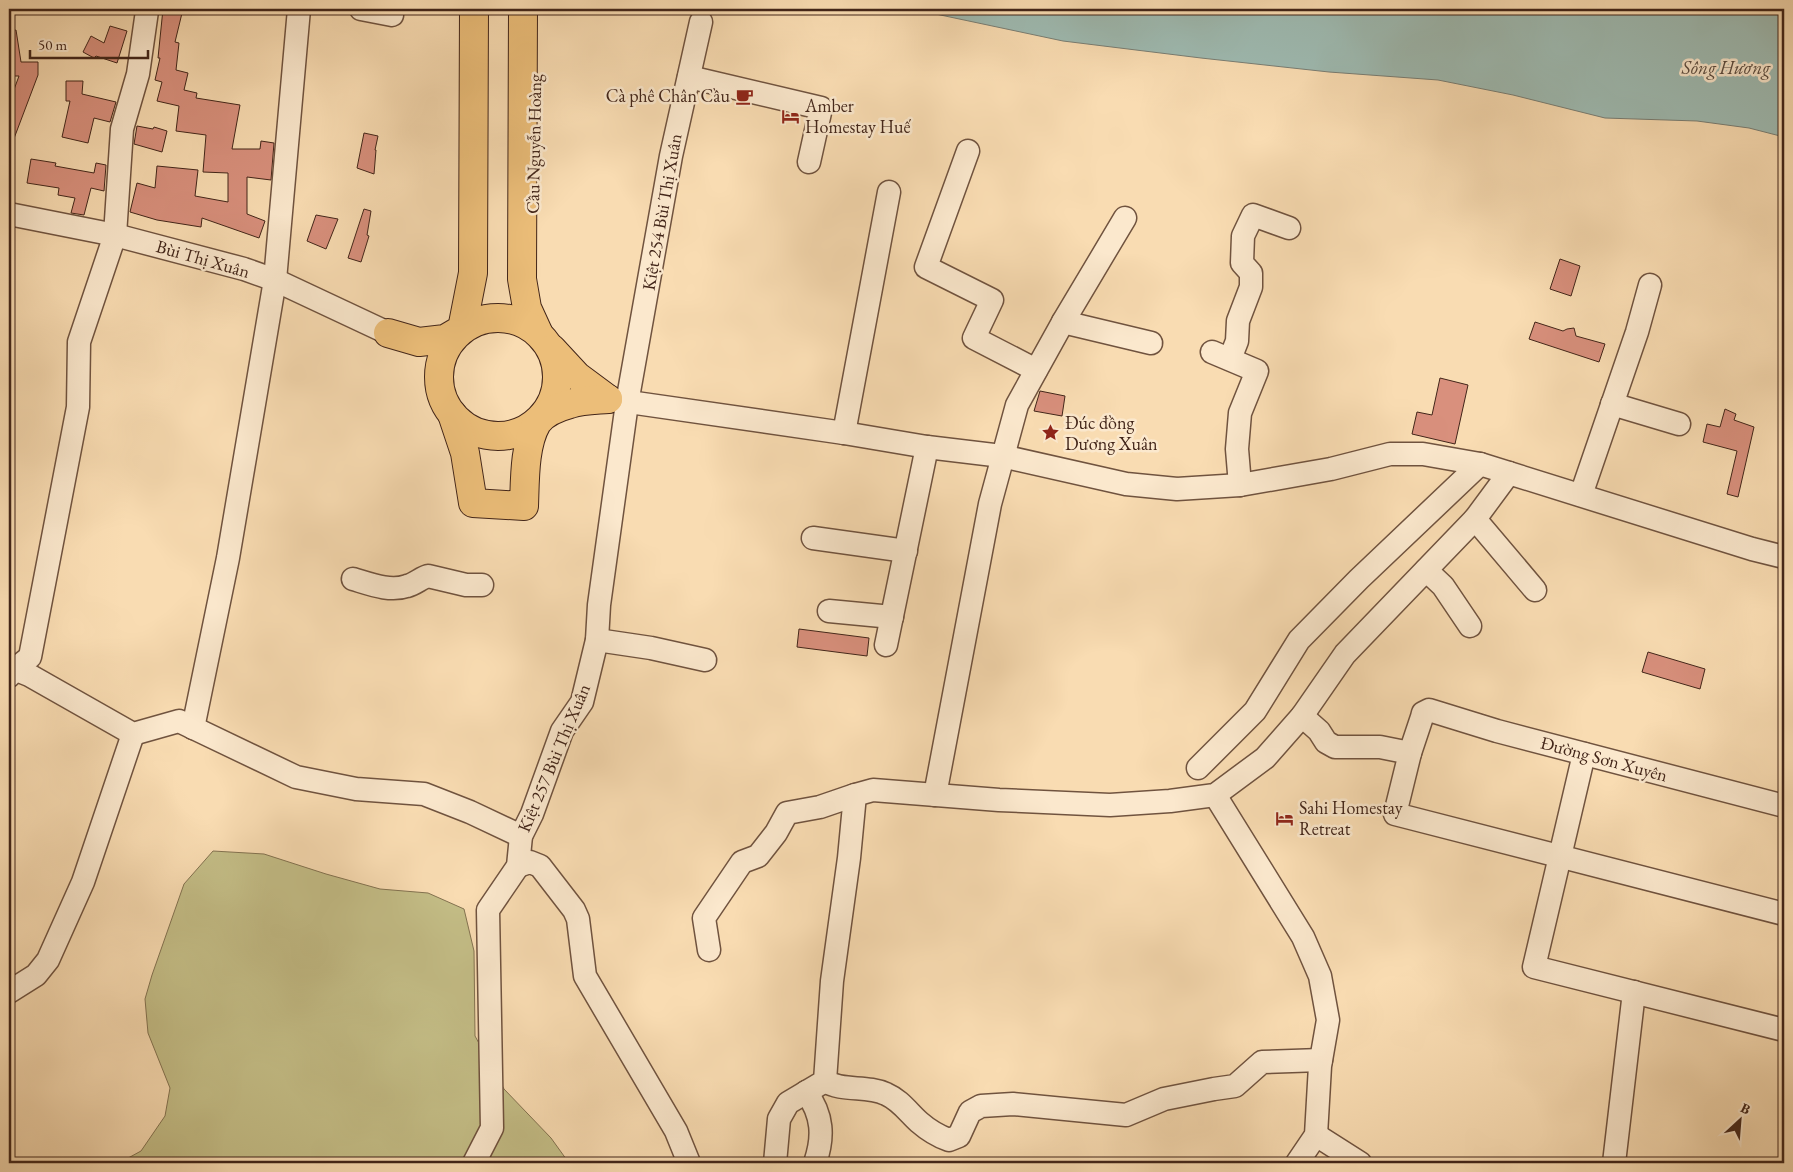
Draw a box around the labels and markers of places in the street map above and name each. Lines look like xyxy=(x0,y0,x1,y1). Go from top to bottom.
place label: Cà phê Chân Cầu xyxy=(606,84,731,107)
cafe icon: Cà phê Chân Cầu xyxy=(734,86,754,106)
place label: Amber Homestay Huế xyxy=(804,94,912,138)
hotel icon: Amber Homestay Huế xyxy=(781,106,801,126)
place label: Đúc đồng Dương Xuân xyxy=(1065,411,1158,455)
place icon: Đúc đồng Dương Xuân xyxy=(1041,423,1061,443)
place label: Sahi Homestay Retreat xyxy=(1299,796,1403,840)
hotel icon: Sahi Homestay Retreat xyxy=(1275,808,1295,828)

